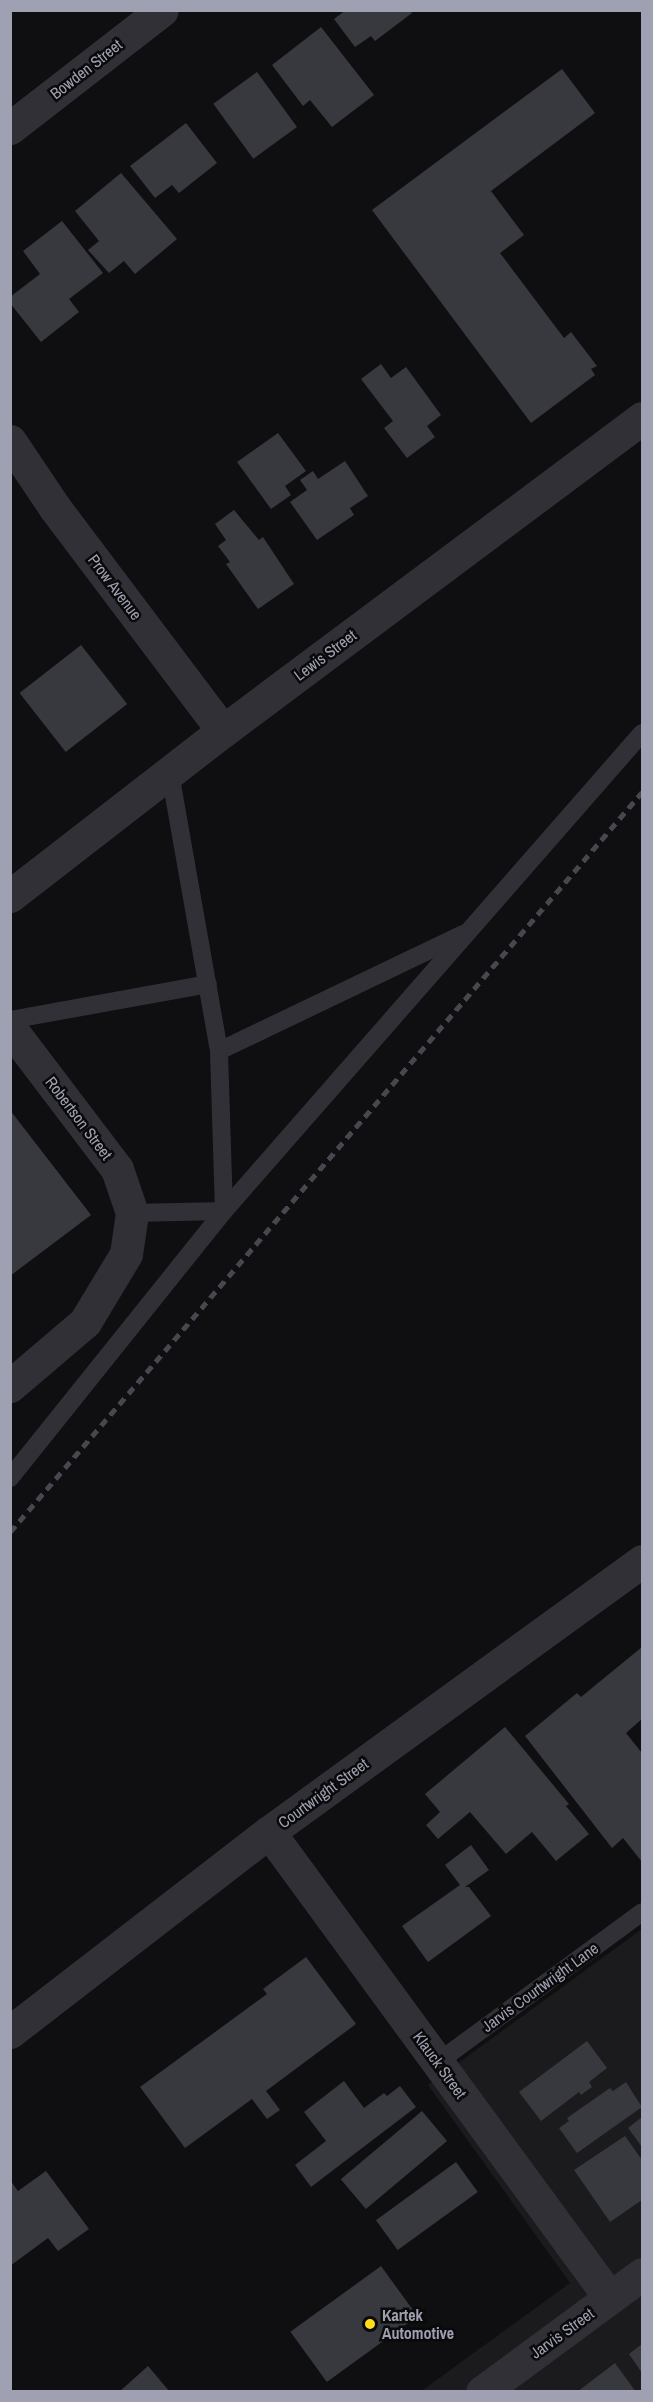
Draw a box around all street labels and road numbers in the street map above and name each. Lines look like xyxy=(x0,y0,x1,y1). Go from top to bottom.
street label: Bowden Street xyxy=(46,35,126,103)
street label: Prow Avenue xyxy=(84,550,146,624)
street label: Lewis Street xyxy=(290,625,360,685)
street label: Robertson Street xyxy=(41,1073,117,1163)
street label: Courtwright Street xyxy=(274,1754,372,1832)
street label: Jarvis Courtwright Lane xyxy=(478,1938,602,2036)
street label: Klauck Street xyxy=(409,2028,471,2102)
street label: Jarvis Street xyxy=(527,2304,597,2362)

